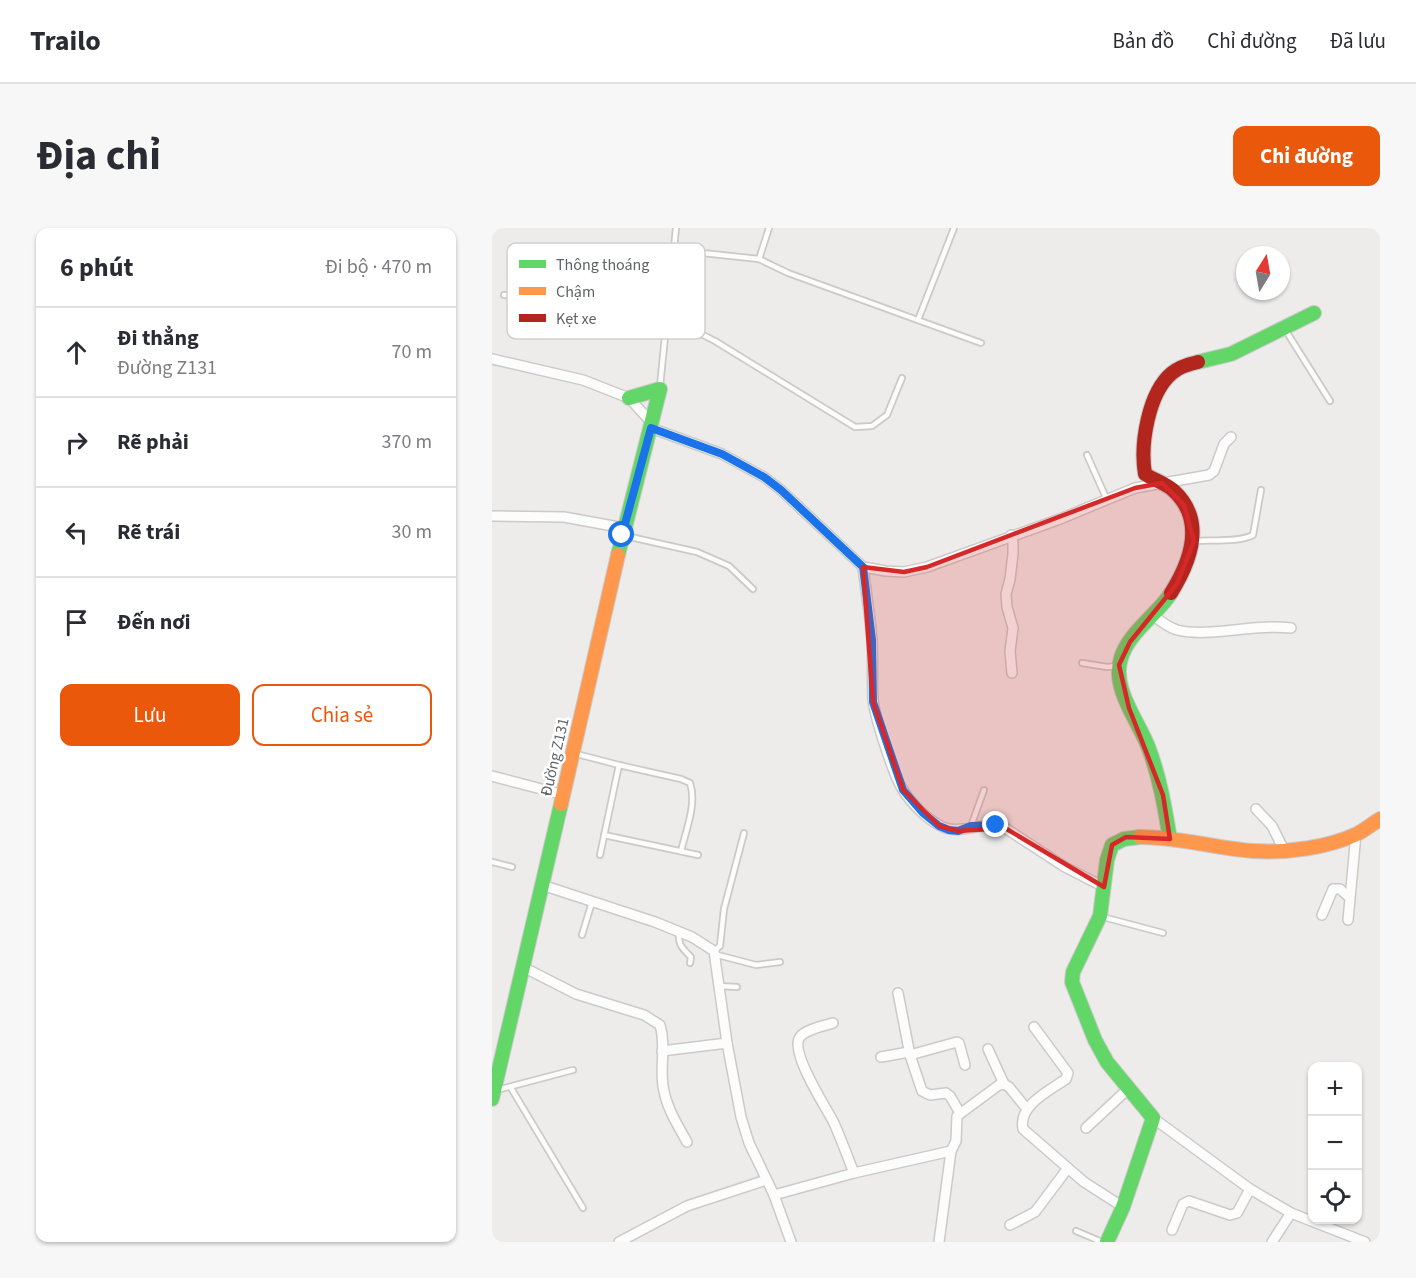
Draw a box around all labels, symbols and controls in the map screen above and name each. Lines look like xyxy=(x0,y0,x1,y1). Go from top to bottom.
text: Trailo xyxy=(30,21,101,61)
text: Bản đồ xyxy=(1112,26,1174,56)
text: Chỉ đường xyxy=(1207,26,1297,56)
text: Đã lưu xyxy=(1330,26,1386,56)
text: Địa chỉ xyxy=(36,126,161,186)
button: Chỉ đường xyxy=(1233,126,1380,186)
legend xyxy=(507,243,705,339)
north arrow xyxy=(1236,246,1290,300)
text: 6 phút xyxy=(60,249,133,286)
text: Đi bộ · 470 m xyxy=(325,253,432,281)
text: Thông thoáng xyxy=(556,254,649,276)
text: Chậm xyxy=(556,281,595,303)
text: Kẹt xe xyxy=(556,308,596,330)
text: Đi thẳng xyxy=(117,322,199,354)
icon: ahead xyxy=(60,336,93,369)
text: 70 m xyxy=(392,338,432,366)
text: Đường Z131 xyxy=(117,354,217,382)
icon: right xyxy=(60,426,93,459)
text: Rẽ phải xyxy=(117,426,189,458)
text: 370 m xyxy=(382,428,432,456)
icon: left xyxy=(60,516,93,549)
text: Rẽ trái xyxy=(117,516,180,548)
text: 30 m xyxy=(392,518,432,546)
route start xyxy=(608,521,634,547)
icon: arrive xyxy=(60,606,93,639)
text: Đến nơi xyxy=(117,606,191,638)
button: Lưu xyxy=(60,684,240,746)
button: Chia sẻ xyxy=(252,684,432,746)
street label: Đường Z131 xyxy=(535,715,575,798)
route end xyxy=(982,811,1008,837)
map controls xyxy=(1308,1062,1362,1224)
button: + xyxy=(1308,1062,1362,1116)
button: − xyxy=(1308,1116,1362,1170)
button: locate xyxy=(1308,1170,1362,1224)

